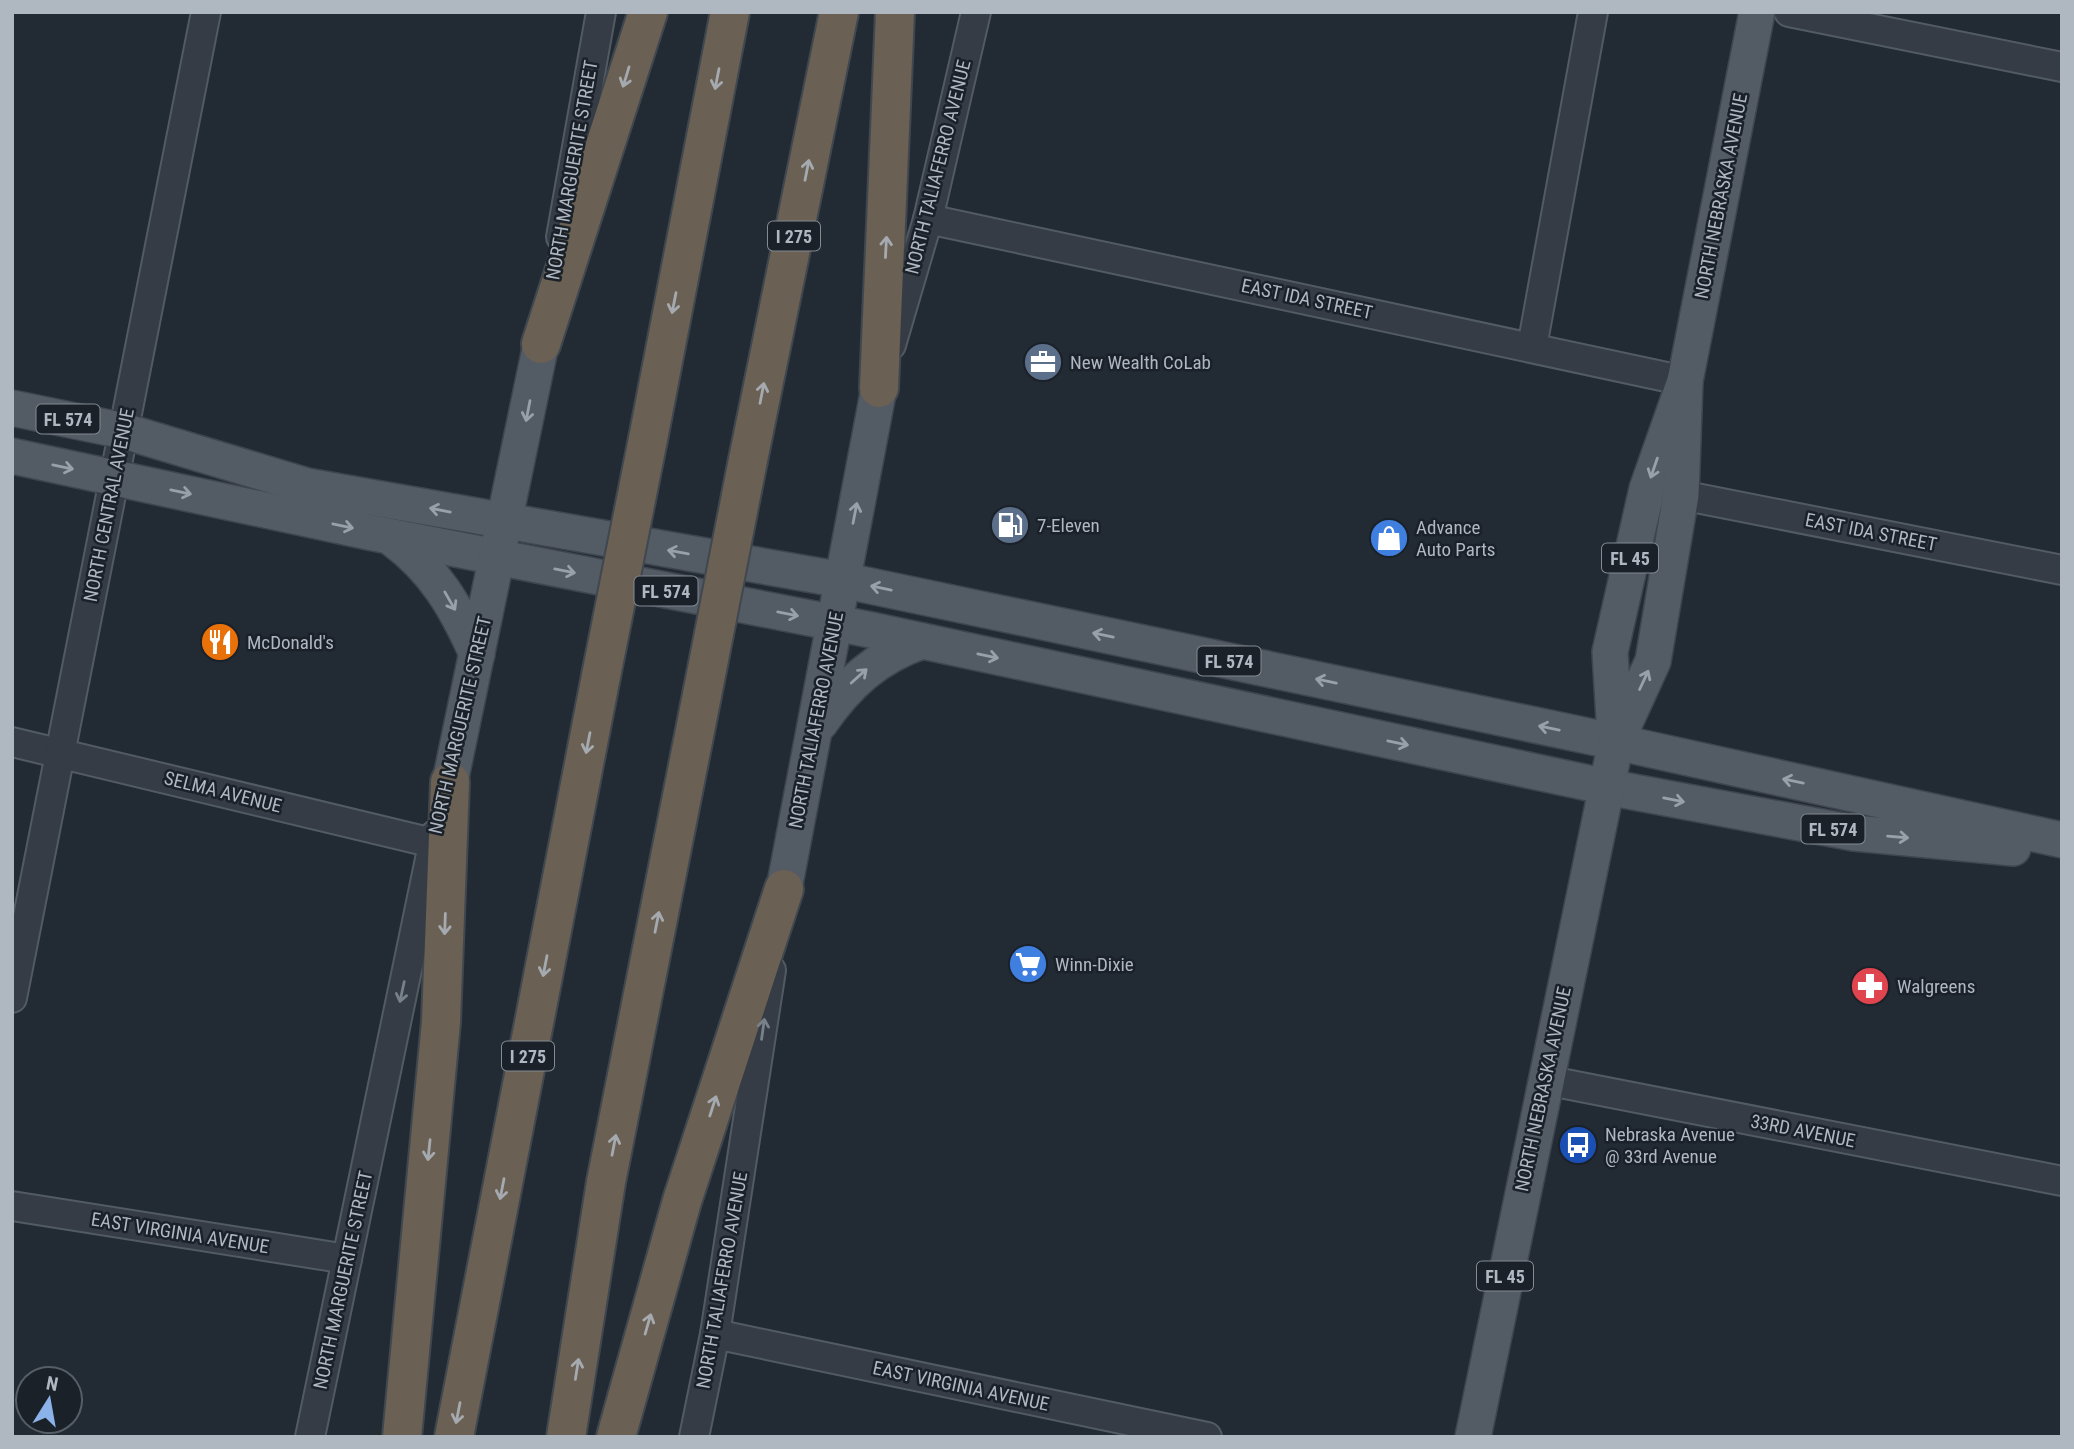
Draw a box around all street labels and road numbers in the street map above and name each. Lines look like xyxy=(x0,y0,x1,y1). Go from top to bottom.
street label: NORTH MARGUERITE STREET xyxy=(541,58,603,282)
street label: NORTH TALIAFERRO AVENUE xyxy=(900,58,976,276)
street label: NORTH NEBRASKA AVENUE xyxy=(1690,91,1752,301)
road number: I 275 xyxy=(768,222,820,250)
street label: EAST IDA STREET xyxy=(1239,274,1375,324)
road number: FL 574 xyxy=(36,404,100,433)
street label: NORTH CENTRAL AVENUE xyxy=(79,406,139,604)
street label: EAST IDA STREET xyxy=(1803,508,1939,556)
road number: FL 45 xyxy=(1602,544,1658,572)
road number: FL 574 xyxy=(634,576,698,606)
street label: NORTH TALIAFERRO AVENUE xyxy=(784,610,848,830)
street label: NORTH MARGUERITE STREET xyxy=(424,614,496,836)
road number: FL 574 xyxy=(1198,646,1260,676)
street label: SELMA AVENUE xyxy=(162,766,284,818)
road number: FL 574 xyxy=(1801,814,1864,844)
street label: NORTH NEBRASKA AVENUE xyxy=(1510,984,1576,1194)
road number: I 275 xyxy=(502,1042,554,1070)
street label: 33RD AVENUE xyxy=(1749,1110,1857,1152)
street label: NORTH MARGUERITE STREET xyxy=(309,1169,377,1391)
street label: NORTH TALIAFERRO AVENUE xyxy=(692,1170,752,1390)
street label: EAST VIRGINIA AVENUE xyxy=(89,1208,271,1258)
road number: FL 45 xyxy=(1477,1261,1533,1290)
street label: EAST VIRGINIA AVENUE xyxy=(871,1356,1051,1416)

